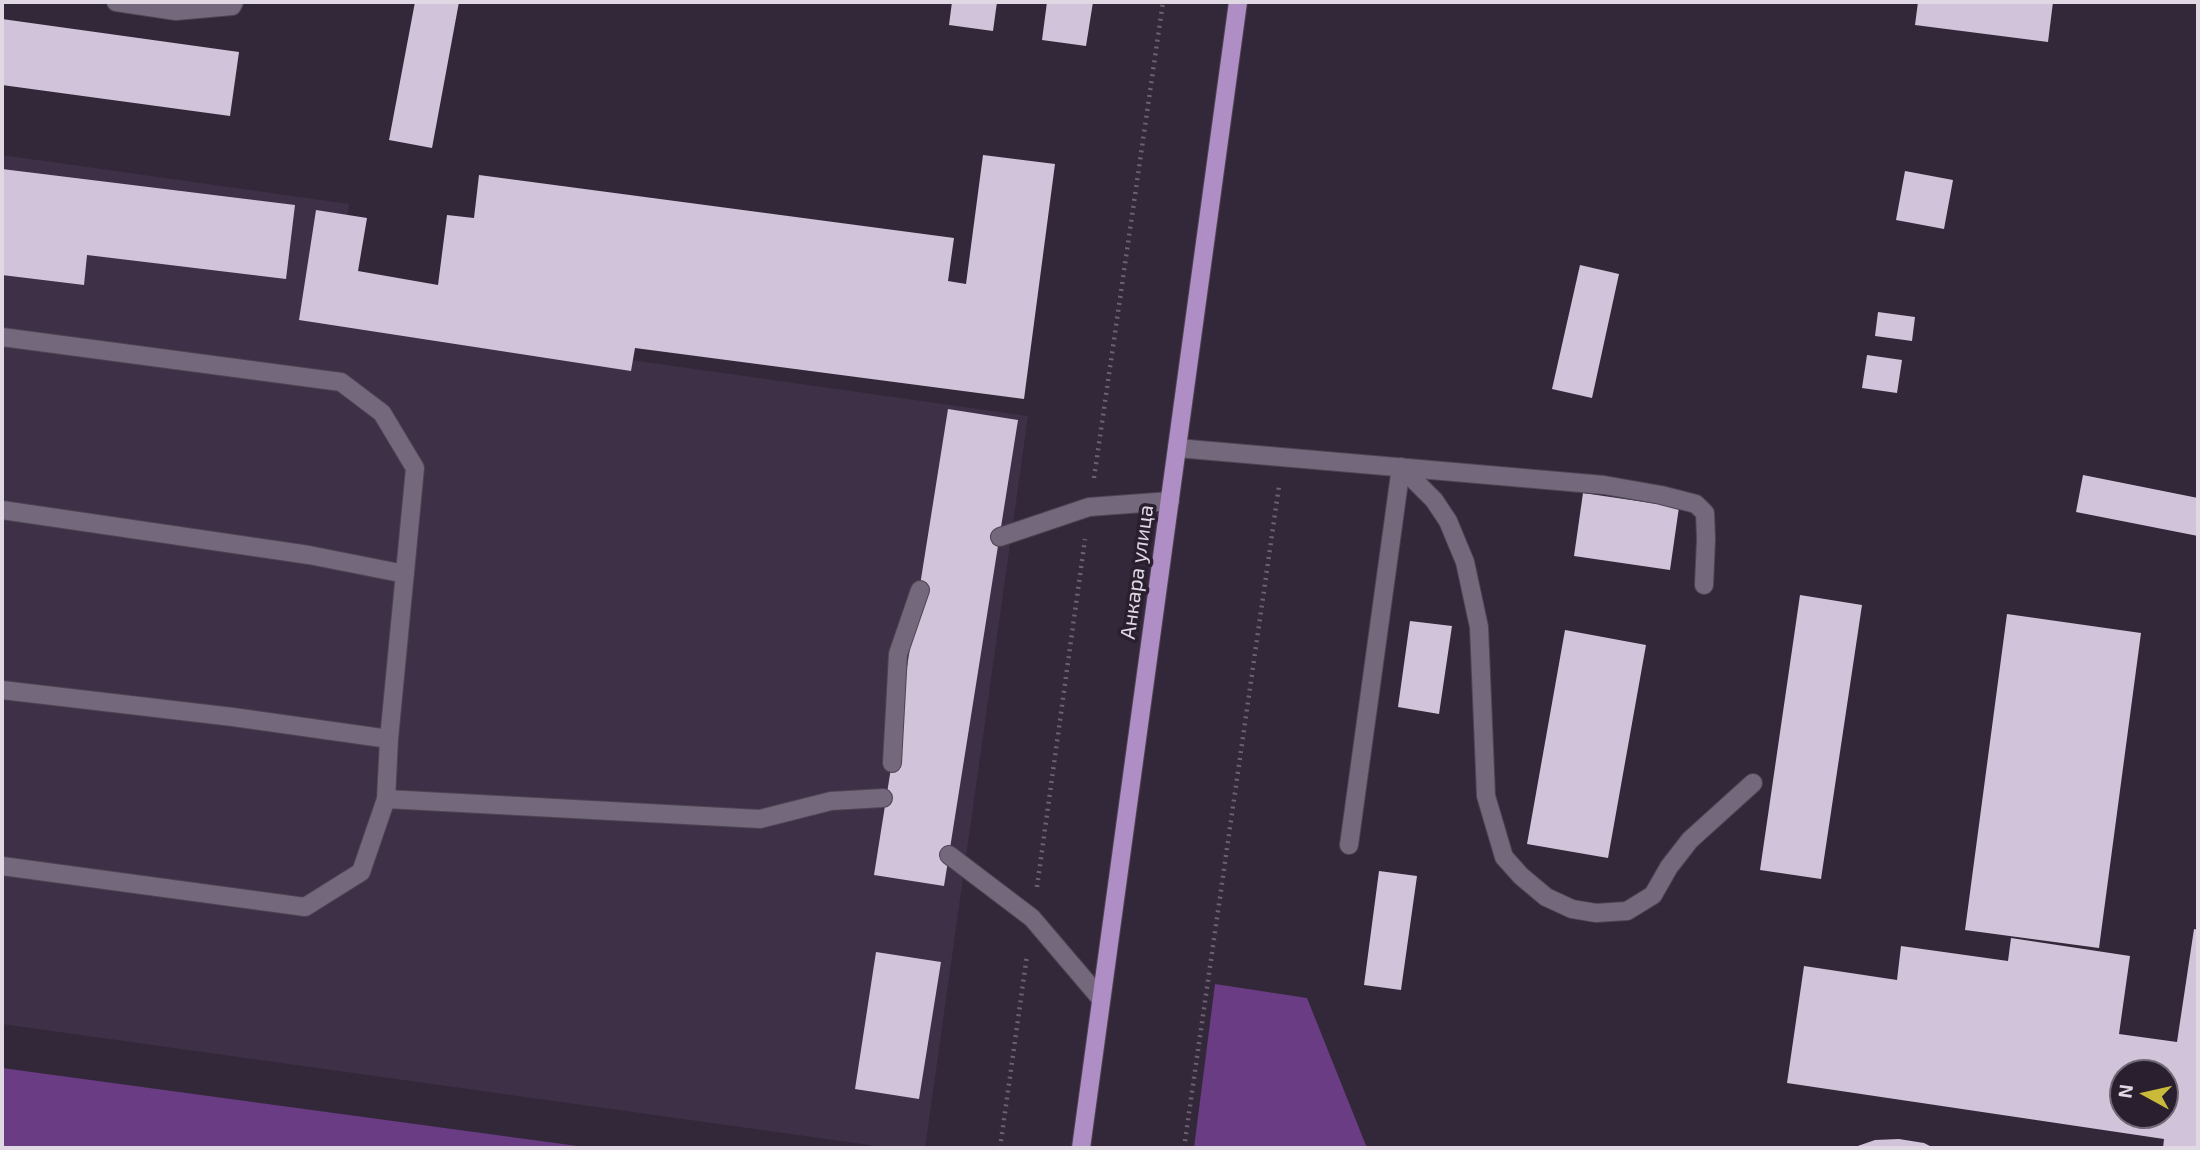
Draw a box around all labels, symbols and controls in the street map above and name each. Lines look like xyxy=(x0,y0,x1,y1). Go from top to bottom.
street label: Анкара улица xyxy=(1115,503,1159,641)
north arrow xyxy=(2109,1059,2179,1129)
text: N xyxy=(2112,1083,2137,1100)

